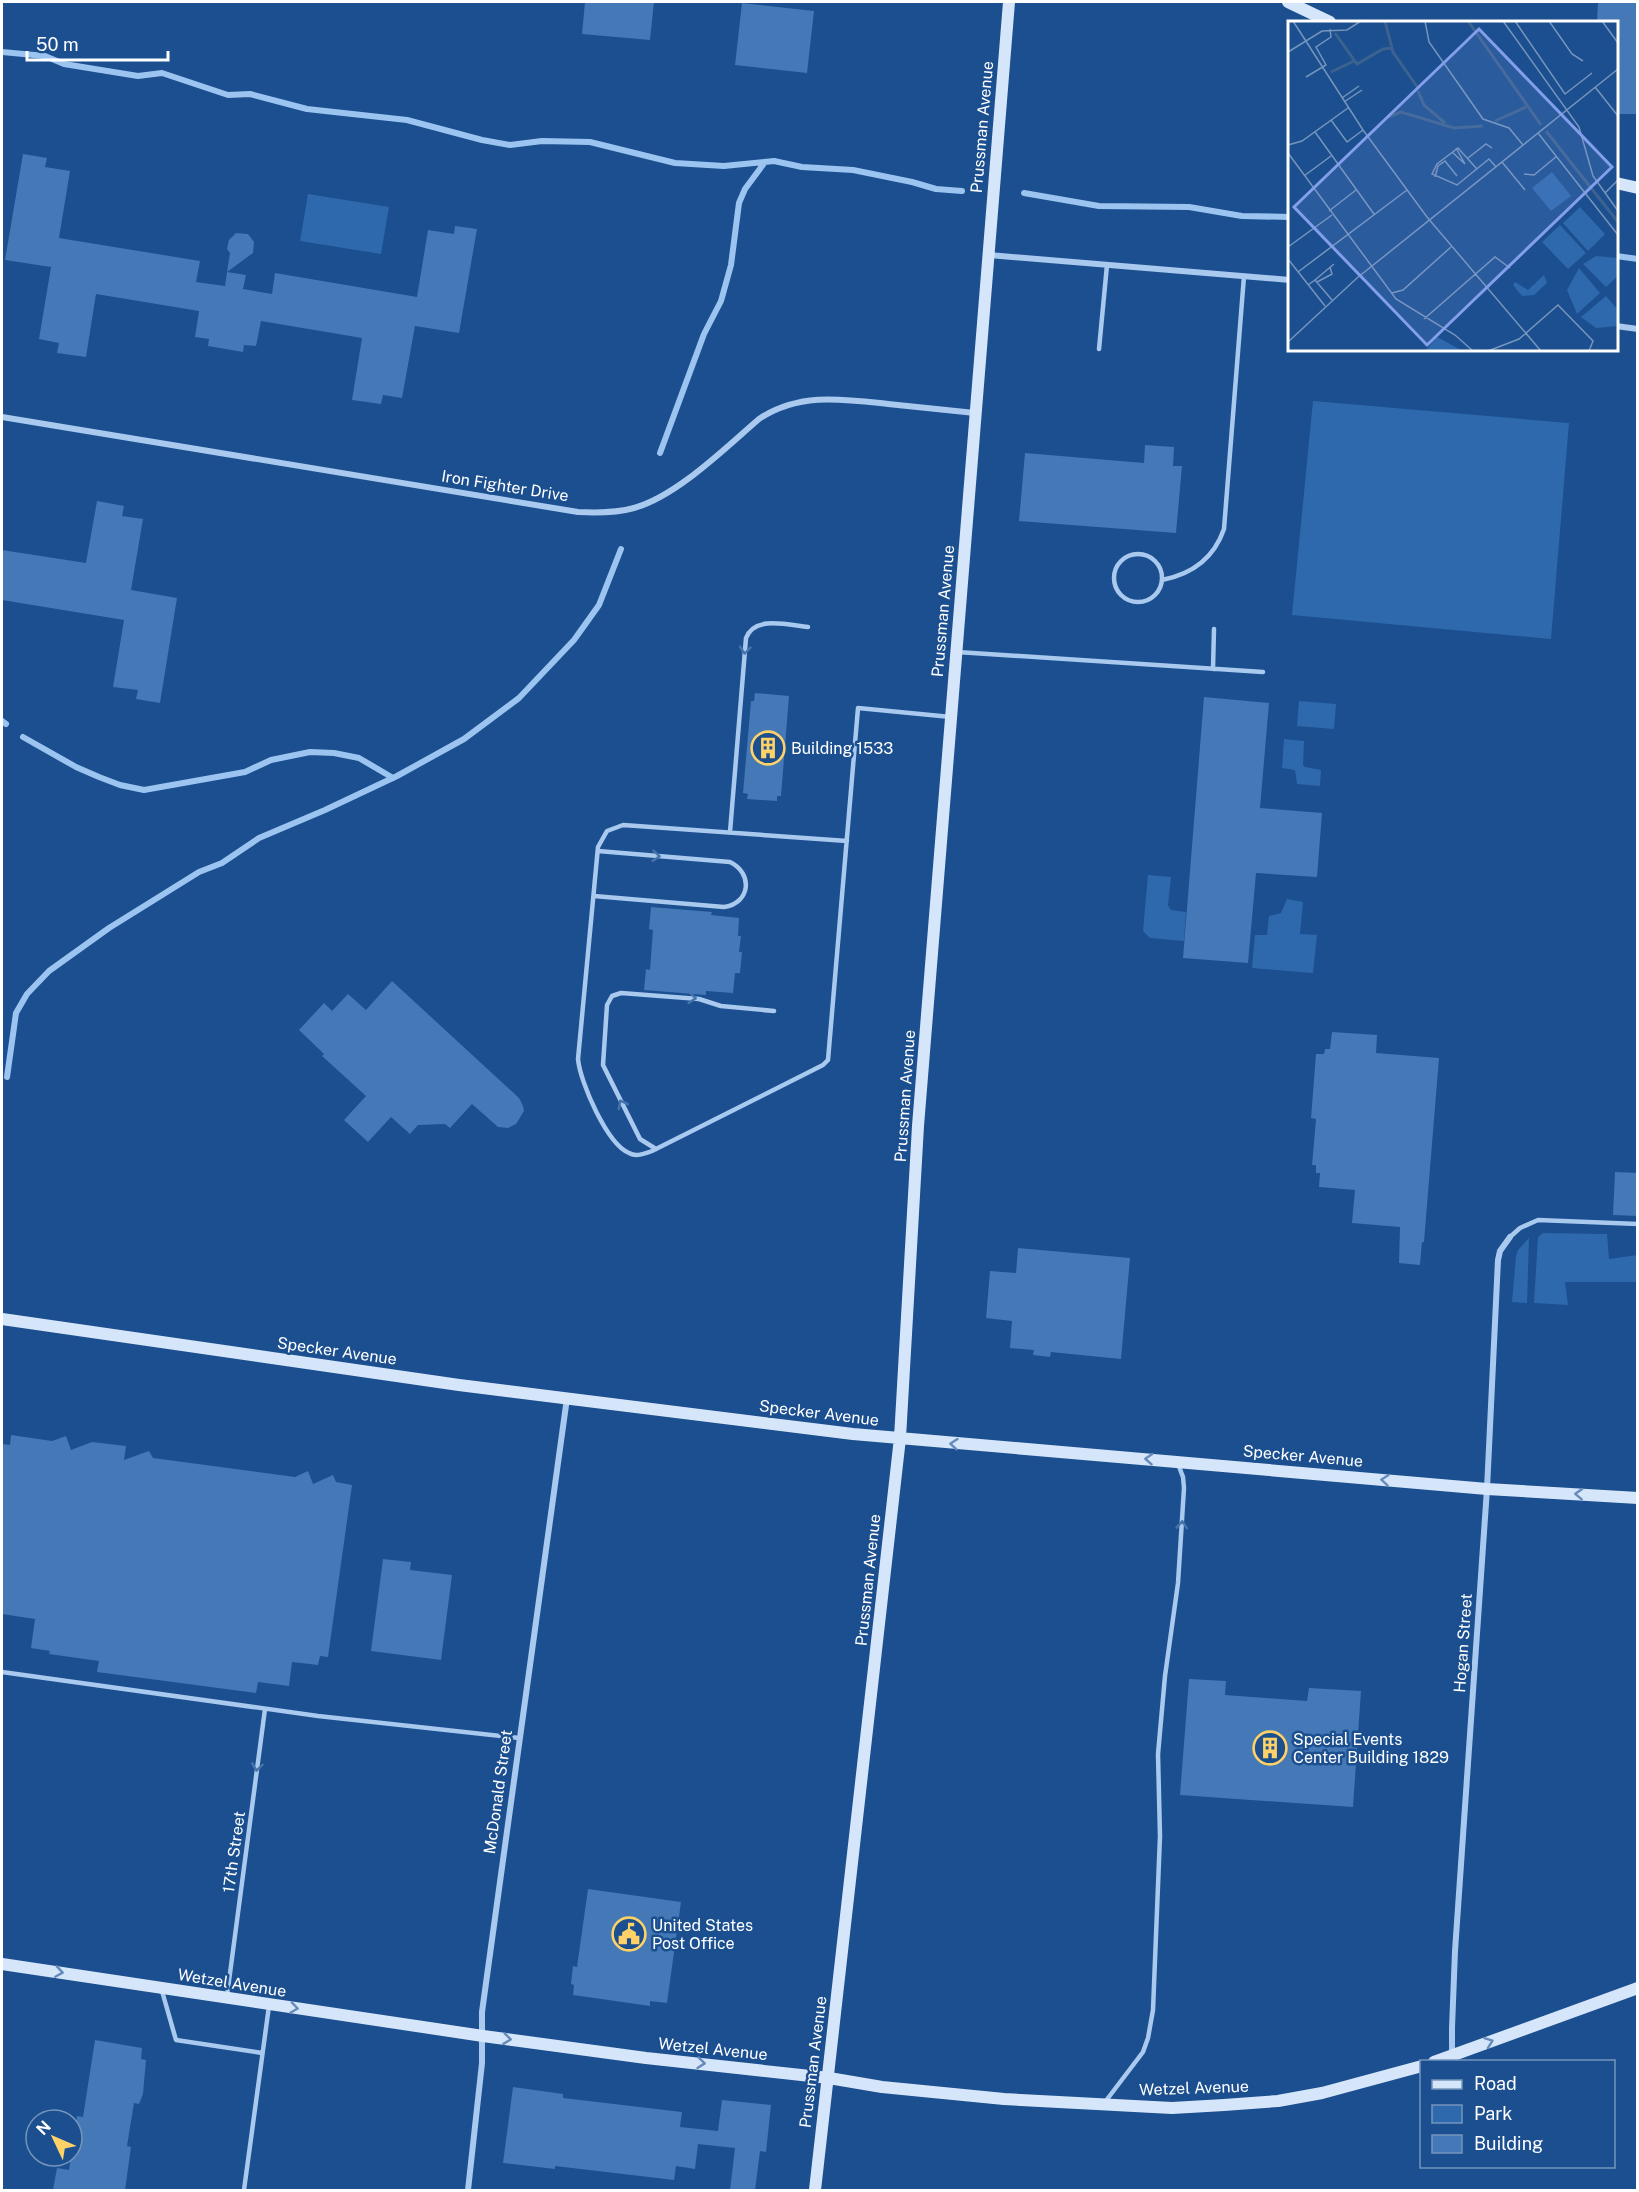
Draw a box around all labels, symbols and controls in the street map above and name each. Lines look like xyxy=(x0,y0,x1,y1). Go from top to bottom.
inset map xyxy=(1288,21,1618,351)
scale bar xyxy=(27,24,168,62)
text: 50 m xyxy=(36,34,79,55)
street label: Prussman Avenue xyxy=(967,60,997,194)
street label: Iron Fighter Drive xyxy=(440,467,570,505)
street label: Prussman Avenue xyxy=(928,544,958,678)
one-way arrow xyxy=(739,645,752,654)
building icon: Building 1533 xyxy=(750,730,786,766)
place label: Building 1533 xyxy=(791,739,893,758)
one-way arrow xyxy=(652,849,661,862)
one-way arrow xyxy=(687,992,696,1004)
street label: Prussman Avenue xyxy=(891,1029,919,1163)
one-way arrow xyxy=(618,1100,629,1110)
street label: Specker Avenue xyxy=(276,1333,398,1369)
street label: Specker Avenue xyxy=(758,1396,880,1430)
one-way arrow xyxy=(950,1438,959,1451)
street label: Specker Avenue xyxy=(1242,1441,1364,1471)
one-way arrow xyxy=(1144,1453,1153,1466)
one-way arrow xyxy=(1380,1474,1389,1487)
one-way arrow xyxy=(1575,1488,1584,1501)
street label: Prussman Avenue xyxy=(852,1513,884,1647)
one-way arrow xyxy=(1175,1520,1188,1529)
street label: Hogan Street xyxy=(1450,1593,1476,1693)
street label: McDonald Street xyxy=(480,1729,516,1855)
building icon: Special Events Center Building 1829 xyxy=(1252,1730,1288,1766)
place label: Special Events Center Building 1829 xyxy=(1293,1730,1449,1767)
one-way arrow xyxy=(252,1762,264,1771)
street label: 17th Street xyxy=(219,1810,249,1894)
public building icon: United States Post Office xyxy=(611,1916,647,1952)
place label: United States Post Office xyxy=(652,1916,753,1953)
one-way arrow xyxy=(54,1965,64,1978)
street label: Wetzel Avenue xyxy=(176,1965,288,2001)
street label: Prussman Avenue xyxy=(795,1995,831,2129)
one-way arrow xyxy=(289,2002,298,2014)
one-way arrow xyxy=(503,2032,512,2045)
street label: Wetzel Avenue xyxy=(657,2034,769,2064)
one-way arrow xyxy=(1483,2036,1494,2049)
one-way arrow xyxy=(696,2057,705,2069)
legend xyxy=(1420,2060,1615,2168)
text: Road xyxy=(1474,2073,1517,2094)
street label: Wetzel Avenue xyxy=(1139,2077,1249,2099)
text: Park xyxy=(1474,2103,1512,2124)
north arrow xyxy=(24,2108,84,2168)
text: N xyxy=(32,2117,55,2139)
text: Building xyxy=(1474,2133,1543,2154)

